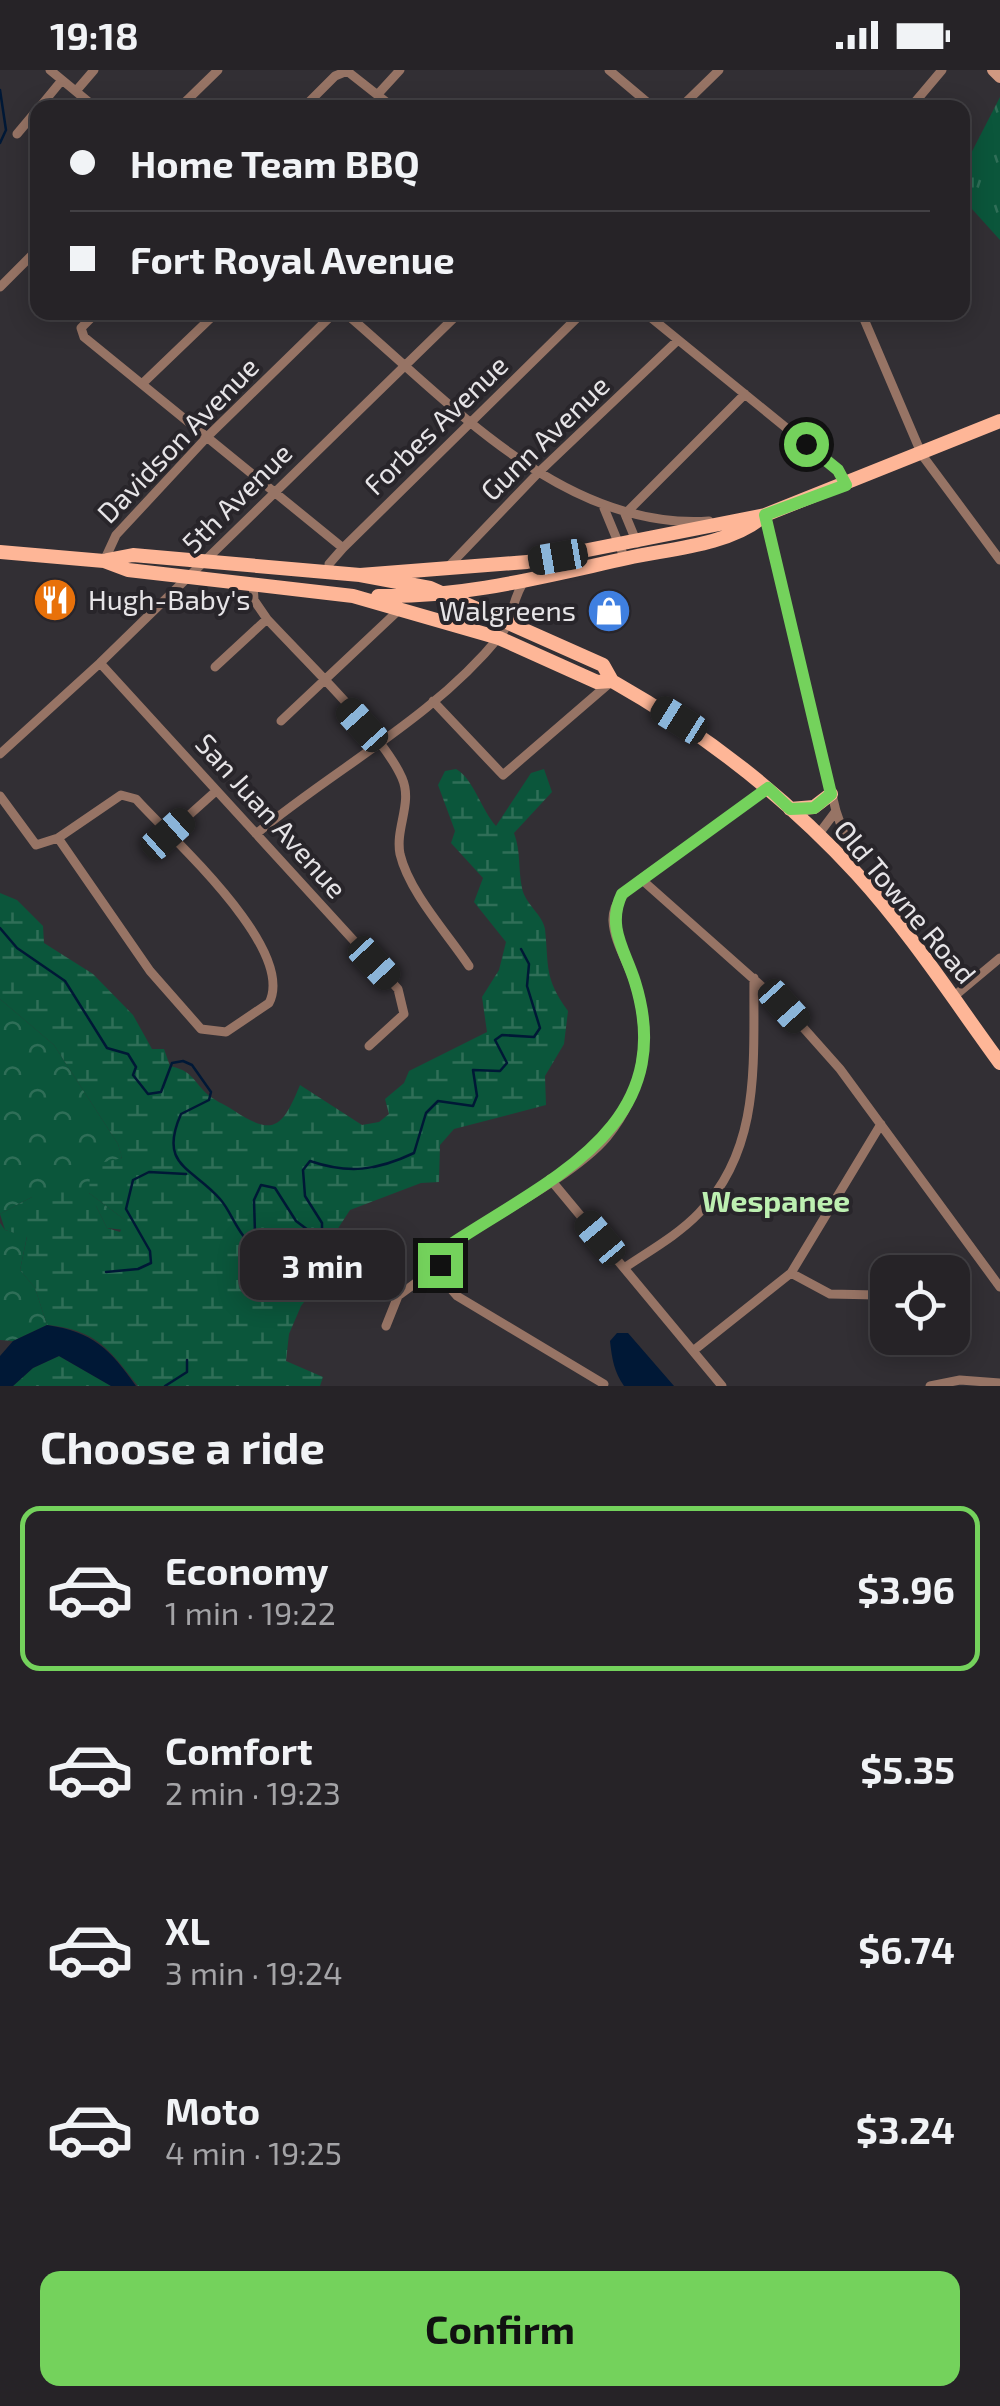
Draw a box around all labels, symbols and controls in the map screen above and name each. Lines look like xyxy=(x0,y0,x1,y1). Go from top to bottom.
text: 19:18 xyxy=(50,12,139,58)
text: Home Team BBQ xyxy=(130,140,420,186)
text: Fort Royal Avenue xyxy=(130,236,455,282)
street label: Forbes Avenue xyxy=(356,347,514,501)
street label: Davidson Avenue xyxy=(89,349,265,529)
street label: Gunn Avenue xyxy=(473,368,616,507)
route start xyxy=(784,422,829,467)
street label: 5th Avenue xyxy=(174,435,298,559)
car xyxy=(526,537,590,577)
restaurant icon: Hugh-Baby's xyxy=(32,577,78,623)
place label: Hugh-Baby's xyxy=(88,582,251,616)
shop icon: Walgreens xyxy=(586,588,632,634)
place label: Walgreens xyxy=(439,593,576,627)
car xyxy=(646,691,712,749)
car xyxy=(331,693,393,757)
street label: San Juan Avenue xyxy=(189,726,354,905)
car xyxy=(136,803,200,865)
street label: Old Towne Road xyxy=(828,813,984,990)
car xyxy=(343,931,405,995)
car xyxy=(753,974,815,1038)
district label: Wespanee xyxy=(702,1182,850,1218)
car xyxy=(569,1205,631,1271)
callout: 3 min xyxy=(240,1230,405,1300)
route end xyxy=(418,1243,463,1288)
text: 3 min xyxy=(282,1246,363,1284)
map controls xyxy=(870,1255,970,1355)
button: locate xyxy=(870,1255,970,1355)
text: Choose a ride xyxy=(40,1419,325,1473)
icon: car xyxy=(45,1544,135,1634)
text: Economy xyxy=(165,1547,329,1593)
text: $3.96 xyxy=(857,1566,955,1612)
text: 1 min · 19:22 xyxy=(165,1593,336,1631)
icon: car xyxy=(45,1724,135,1814)
text: Comfort xyxy=(165,1727,313,1773)
text: $5.35 xyxy=(860,1746,955,1792)
text: 2 min · 19:23 xyxy=(165,1773,341,1811)
icon: car xyxy=(45,1904,135,1994)
text: XL xyxy=(165,1907,210,1953)
text: $6.74 xyxy=(858,1926,955,1972)
text: 3 min · 19:24 xyxy=(165,1953,343,1991)
icon: car xyxy=(45,2084,135,2174)
text: Moto xyxy=(165,2087,260,2133)
text: $3.24 xyxy=(856,2106,955,2152)
text: 4 min · 19:25 xyxy=(165,2133,342,2171)
button: Confirm xyxy=(40,2271,960,2386)

